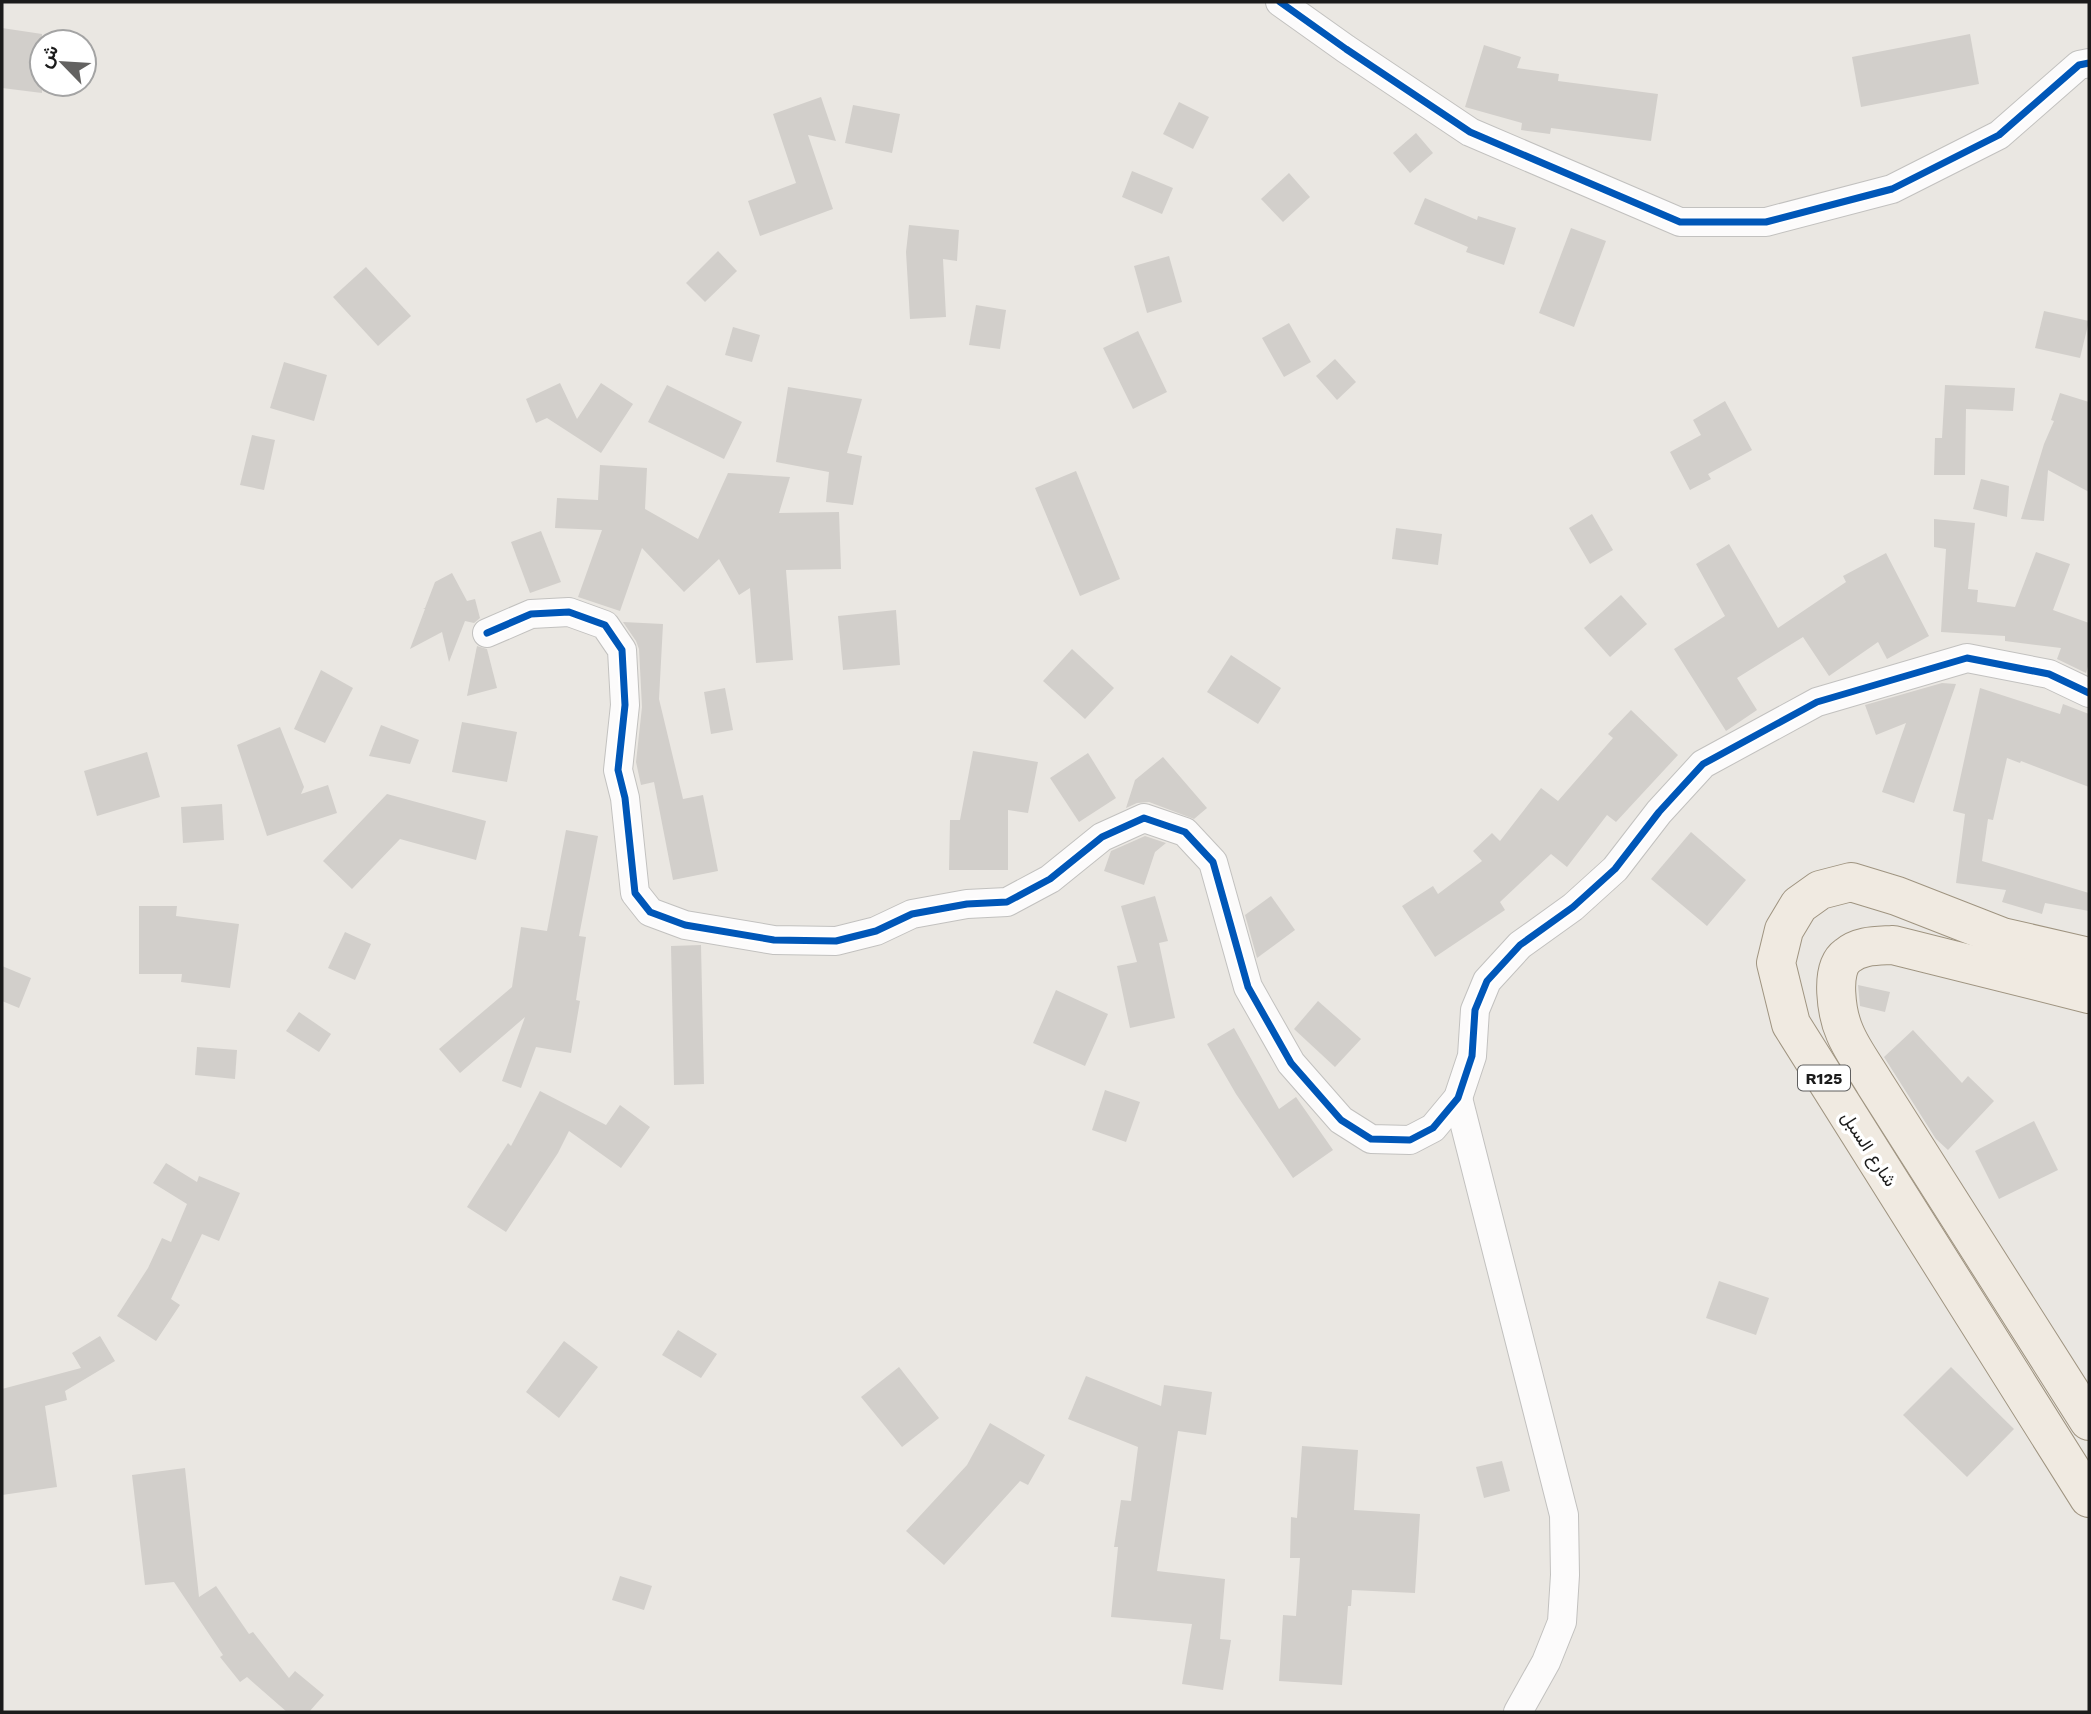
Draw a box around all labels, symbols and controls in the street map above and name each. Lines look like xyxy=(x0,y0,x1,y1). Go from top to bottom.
north arrow xyxy=(28,28,98,98)
text: ش xyxy=(33,41,63,71)
road number: R125 xyxy=(1798,1066,1850,1090)
street label: شارع السبل xyxy=(1836,1107,1901,1191)

